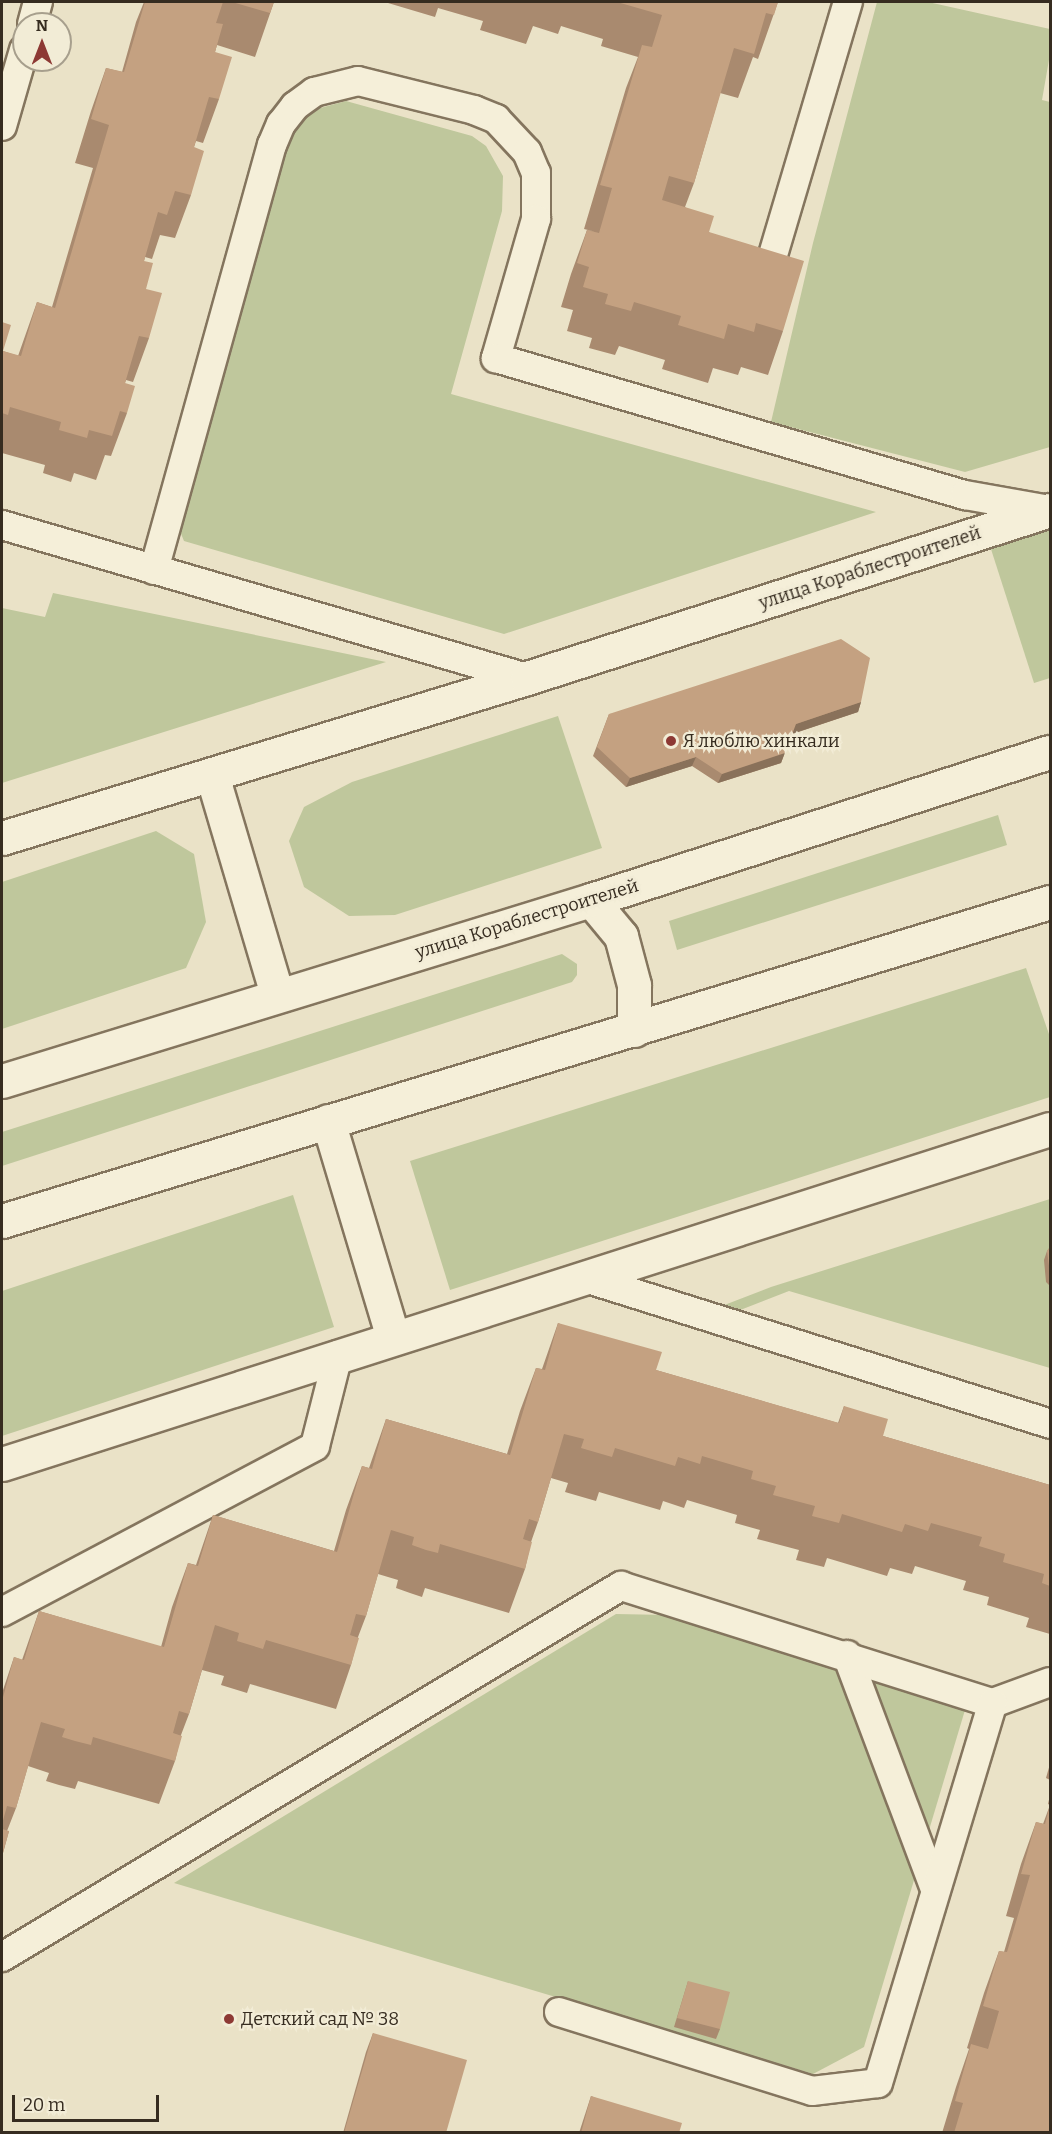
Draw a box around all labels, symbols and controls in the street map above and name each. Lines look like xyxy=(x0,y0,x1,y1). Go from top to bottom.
north arrow xyxy=(12,12,72,72)
text: N xyxy=(36,16,48,35)
street label: улица Кораблестроителей xyxy=(756,522,984,614)
place label: Я люблю хинкали xyxy=(683,730,840,752)
marker: Я люблю хинкали xyxy=(664,734,678,748)
street label: улица Кораблестроителей xyxy=(413,875,641,963)
place label: Детский сад № 38 xyxy=(241,2008,399,2030)
marker: Детский сад № 38 xyxy=(222,2012,236,2026)
scale bar xyxy=(15,2083,162,2121)
text: 20 m xyxy=(23,2094,65,2116)

